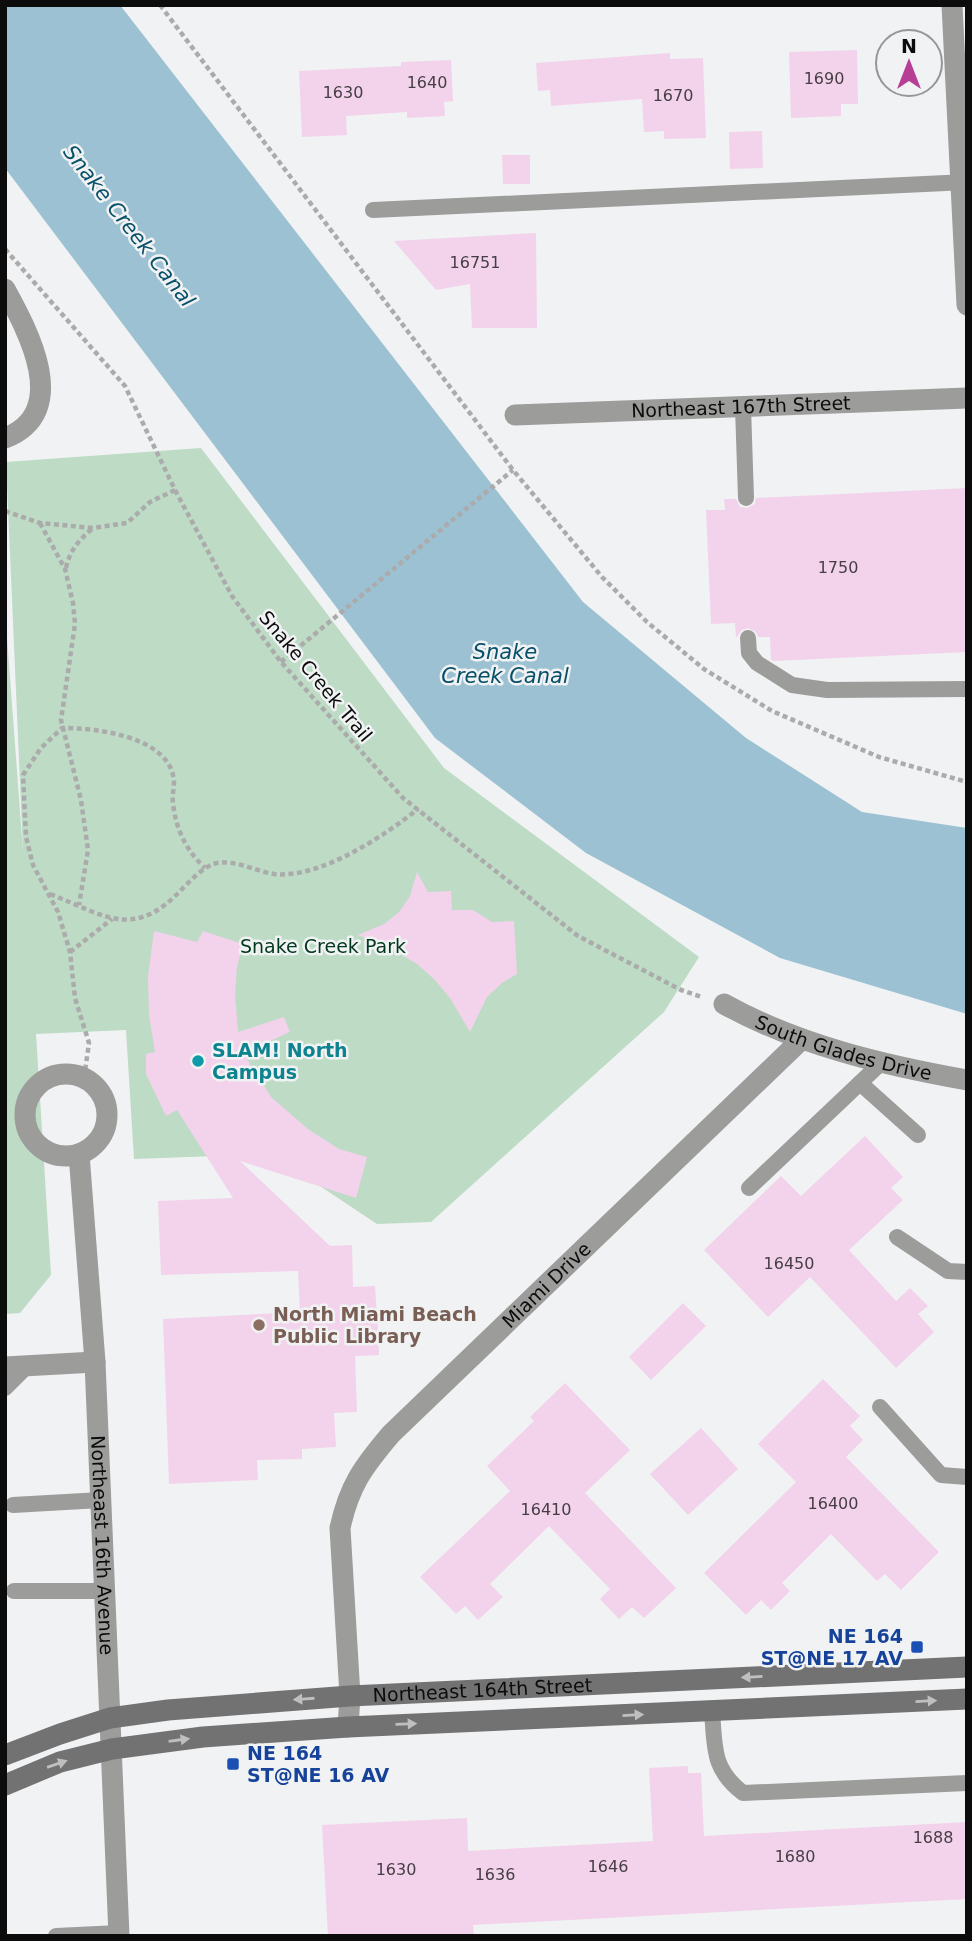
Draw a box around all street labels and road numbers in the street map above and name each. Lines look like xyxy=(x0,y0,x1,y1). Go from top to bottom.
street label: Northeast 167th Street xyxy=(631,391,851,422)
street label: Snake Creek Trail xyxy=(255,606,377,746)
street label: South Glades Drive xyxy=(752,1010,934,1084)
street label: Miami Drive xyxy=(498,1237,595,1332)
street label: Northeast 16th Avenue xyxy=(87,1435,118,1656)
street label: Northeast 164th Street xyxy=(372,1674,593,1706)

